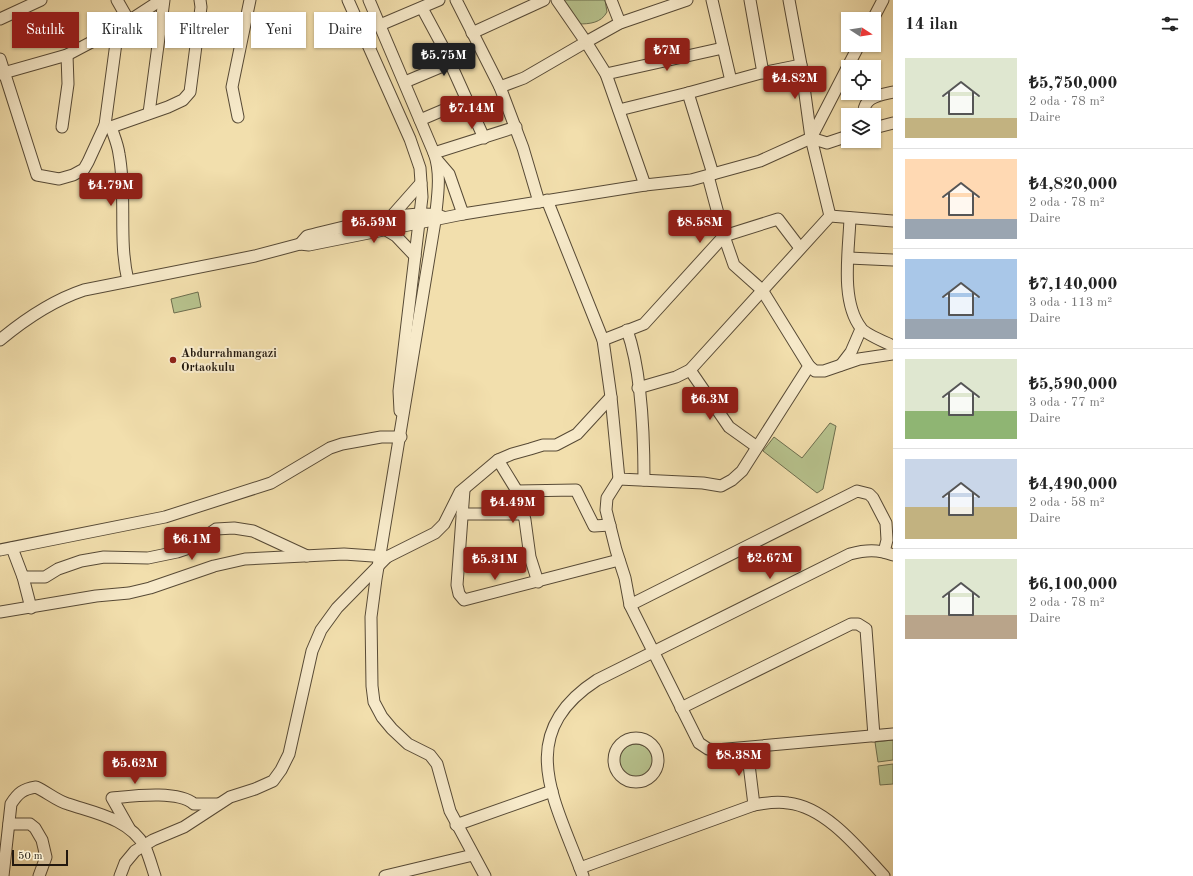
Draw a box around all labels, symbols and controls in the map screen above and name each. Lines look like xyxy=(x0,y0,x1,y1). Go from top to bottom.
chip: Satılık xyxy=(12,12,79,48)
chip: Kiralık xyxy=(87,12,157,48)
chip: Filtreler xyxy=(165,12,243,48)
chip: Yeni xyxy=(251,12,306,48)
chip: Daire xyxy=(314,12,376,48)
north arrow xyxy=(841,12,881,52)
map controls xyxy=(841,12,881,148)
icon: filters xyxy=(1159,13,1181,35)
text: 14 ilan xyxy=(905,16,958,33)
pin: ₺7M xyxy=(648,38,686,72)
pin: ₺5.75M xyxy=(411,43,477,77)
text: ₺7M xyxy=(654,44,680,57)
text: ₺5.75M xyxy=(421,49,467,62)
button: locate xyxy=(841,60,881,100)
pin: ₺4.82M xyxy=(762,66,828,100)
text: ₺4.82M xyxy=(772,72,818,85)
icon: home xyxy=(937,74,985,122)
text: ₺5,750,000 xyxy=(1029,75,1117,92)
text: 2 oda · 78 m² xyxy=(1029,95,1105,108)
pin: ₺7.14M xyxy=(439,96,505,130)
text: ₺7.14M xyxy=(449,102,495,115)
button: layers xyxy=(841,108,881,148)
text: Daire xyxy=(1029,111,1060,124)
pin: ₺4.79M xyxy=(78,173,144,207)
icon: home xyxy=(937,175,985,223)
text: ₺4,820,000 xyxy=(1029,176,1117,193)
text: ₺4.79M xyxy=(88,179,134,192)
text: 2 oda · 78 m² xyxy=(1029,196,1105,209)
pin: ₺5.59M xyxy=(341,210,407,244)
pin: ₺8.58M xyxy=(667,210,733,244)
text: Daire xyxy=(1029,212,1060,225)
text: ₺5.59M xyxy=(351,216,397,229)
text: ₺8.58M xyxy=(677,216,723,229)
icon: home xyxy=(937,275,985,323)
text: ₺7,140,000 xyxy=(1029,276,1117,293)
text: 3 oda · 113 m² xyxy=(1029,296,1112,309)
text: Daire xyxy=(1029,312,1060,325)
place label: Abdurrahmangazi Ortaokulu xyxy=(181,348,277,374)
marker: Abdurrahmangazi Ortaokulu xyxy=(168,355,178,365)
icon: home xyxy=(937,375,985,423)
text: ₺5,590,000 xyxy=(1029,376,1117,393)
pin: ₺6.3M xyxy=(682,387,738,421)
text: ₺6.3M xyxy=(691,393,729,406)
text: 3 oda · 77 m² xyxy=(1029,396,1105,409)
text: Daire xyxy=(1029,412,1060,425)
icon: home xyxy=(937,475,985,523)
text: ₺4,490,000 xyxy=(1029,476,1117,493)
pin: ₺4.49M xyxy=(480,490,546,524)
text: ₺4.49M xyxy=(490,496,536,509)
text: 2 oda · 58 m² xyxy=(1029,496,1105,509)
text: Daire xyxy=(1029,512,1060,525)
pin: ₺6.1M xyxy=(164,527,220,561)
text: ₺6.1M xyxy=(173,533,211,546)
pin: ₺2.67M xyxy=(737,546,803,580)
pin: ₺5.31M xyxy=(462,547,528,581)
text: ₺2.67M xyxy=(747,552,793,565)
text: ₺5.31M xyxy=(472,553,518,566)
icon: home xyxy=(937,575,985,623)
text: ₺6,100,000 xyxy=(1029,576,1117,593)
text: 2 oda · 78 m² xyxy=(1029,596,1105,609)
text: Daire xyxy=(1029,612,1060,625)
pin: ₺8.38M xyxy=(706,743,772,777)
text: ₺8.38M xyxy=(716,749,762,762)
pin: ₺5.62M xyxy=(102,751,168,785)
text: ₺5.62M xyxy=(112,757,158,770)
scale bar xyxy=(12,848,68,867)
text: 50 m xyxy=(18,851,43,862)

